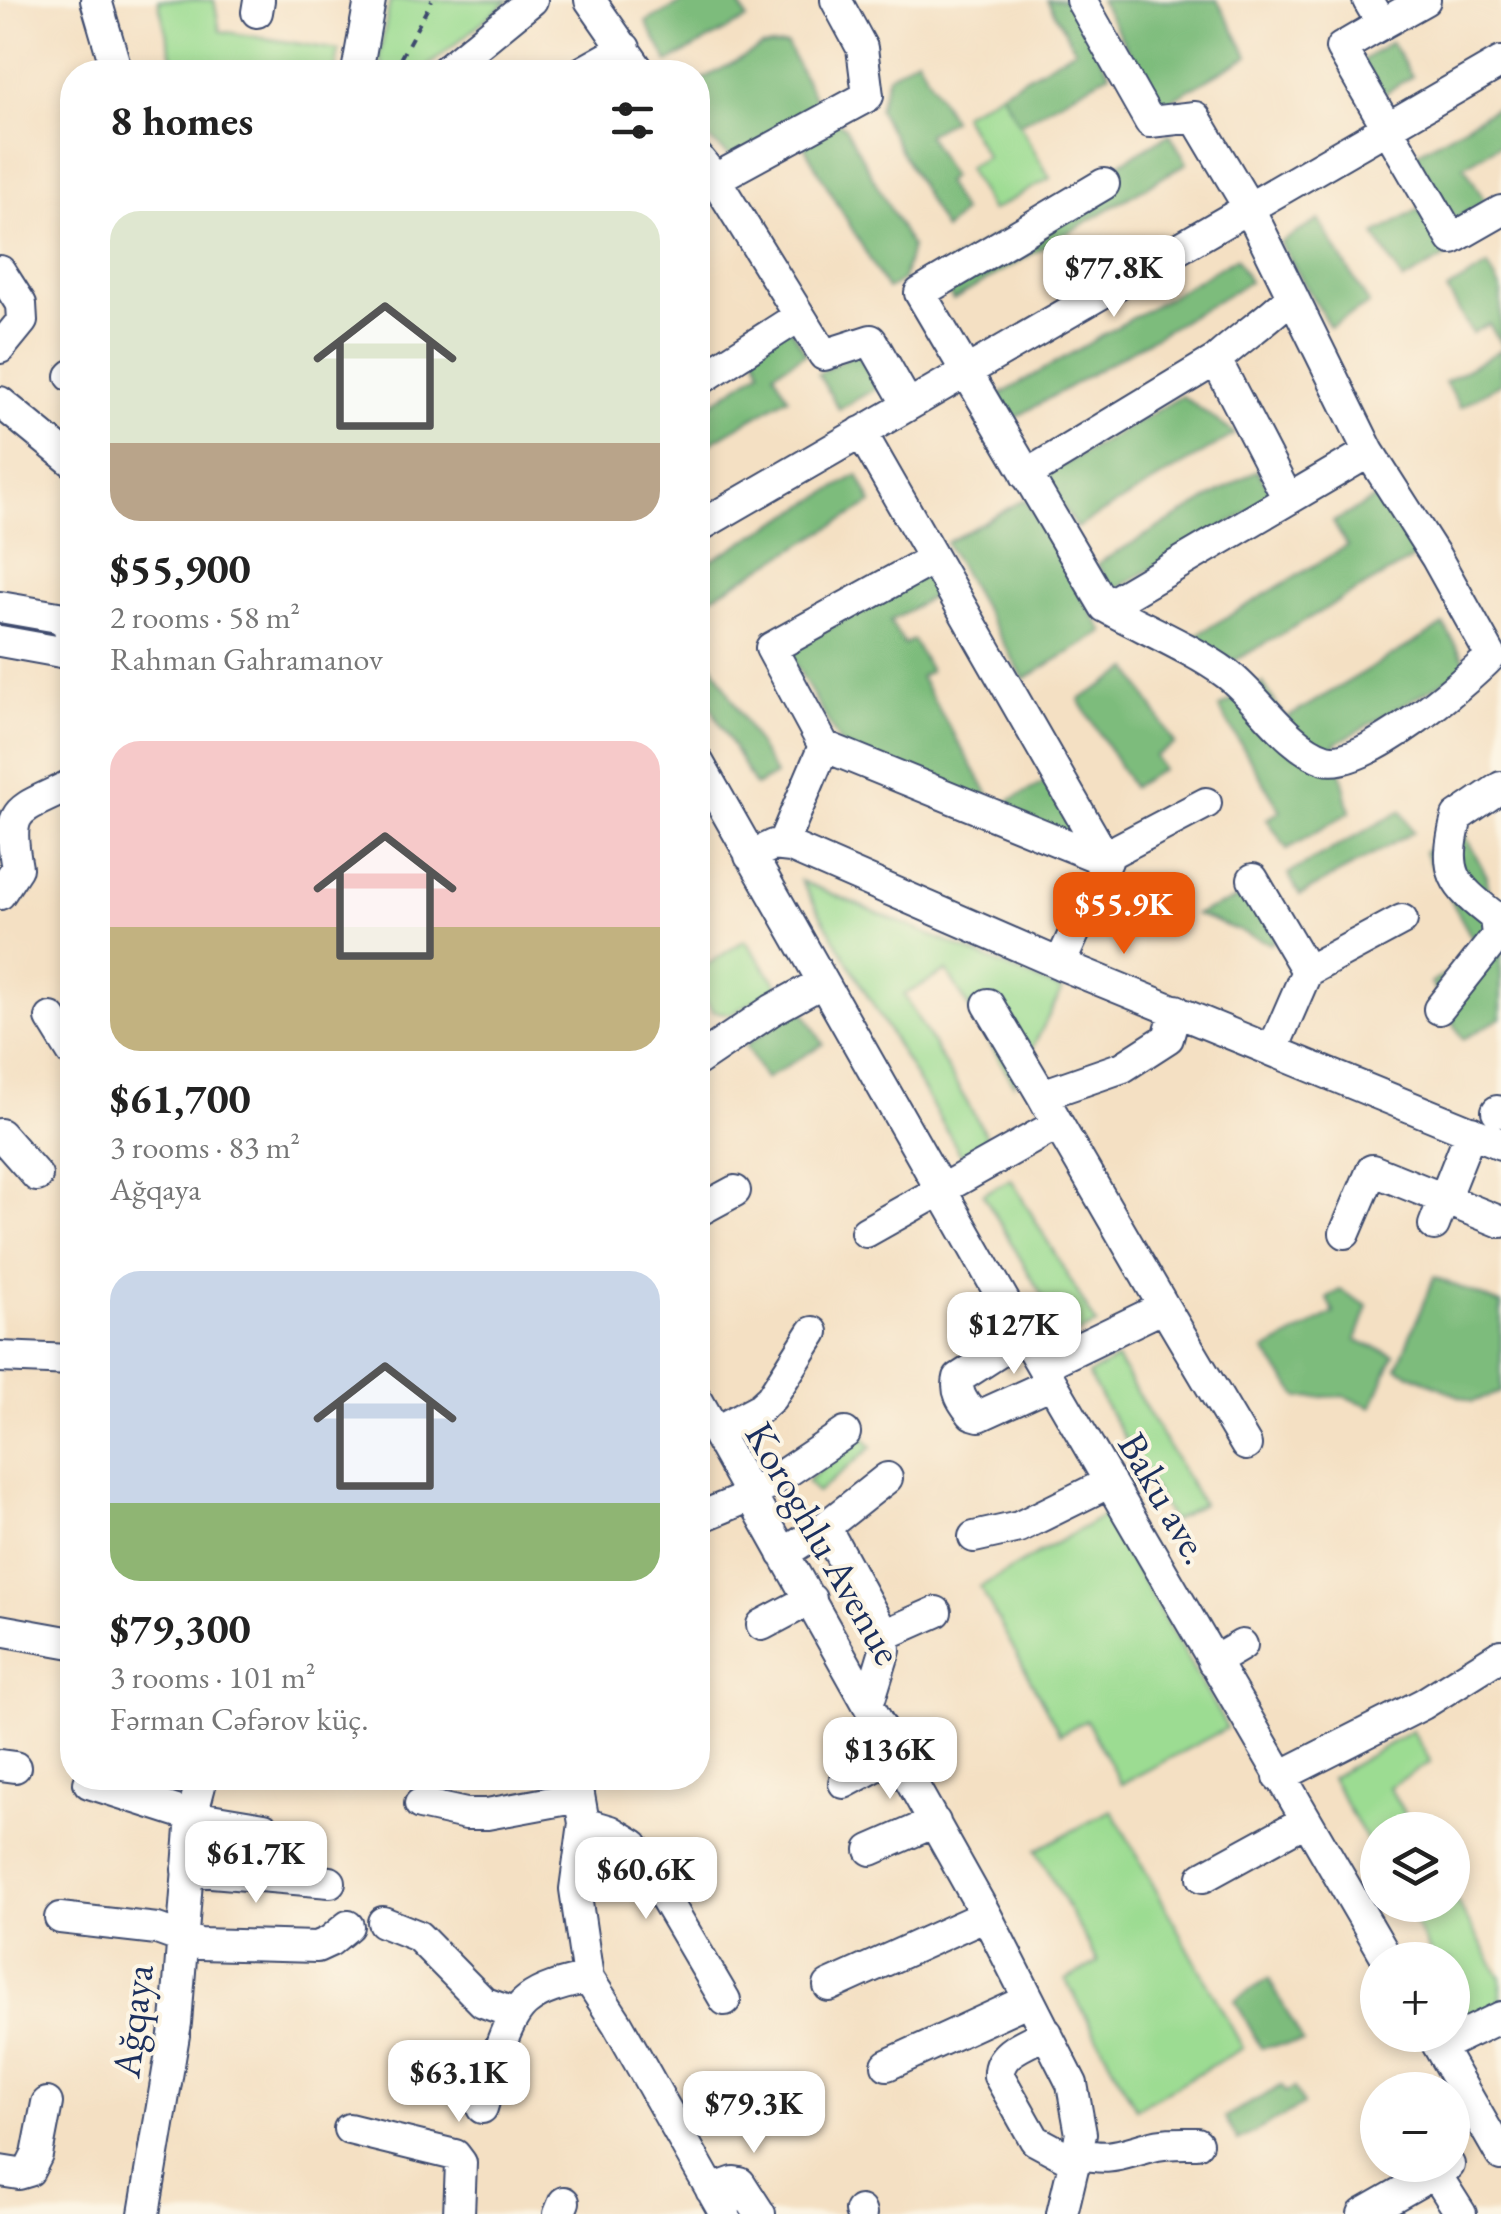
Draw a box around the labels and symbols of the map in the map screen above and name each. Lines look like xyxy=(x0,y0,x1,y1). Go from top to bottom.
pin: $77.8K xyxy=(1033,235,1195,320)
pin: $55.9K xyxy=(1043,872,1205,957)
pin: $127K xyxy=(944,1292,1084,1377)
street label: Koroghlu Avenue xyxy=(734,1412,914,1674)
street label: Baku ave. xyxy=(1107,1423,1223,1573)
pin: $136K xyxy=(820,1717,960,1802)
pin: $61.7K xyxy=(175,1821,337,1906)
pin: $60.6K xyxy=(565,1837,727,1922)
street label: Ağqaya xyxy=(99,1961,165,2082)
pin: $63.1K xyxy=(378,2040,540,2125)
pin: $79.3K xyxy=(673,2071,835,2156)

